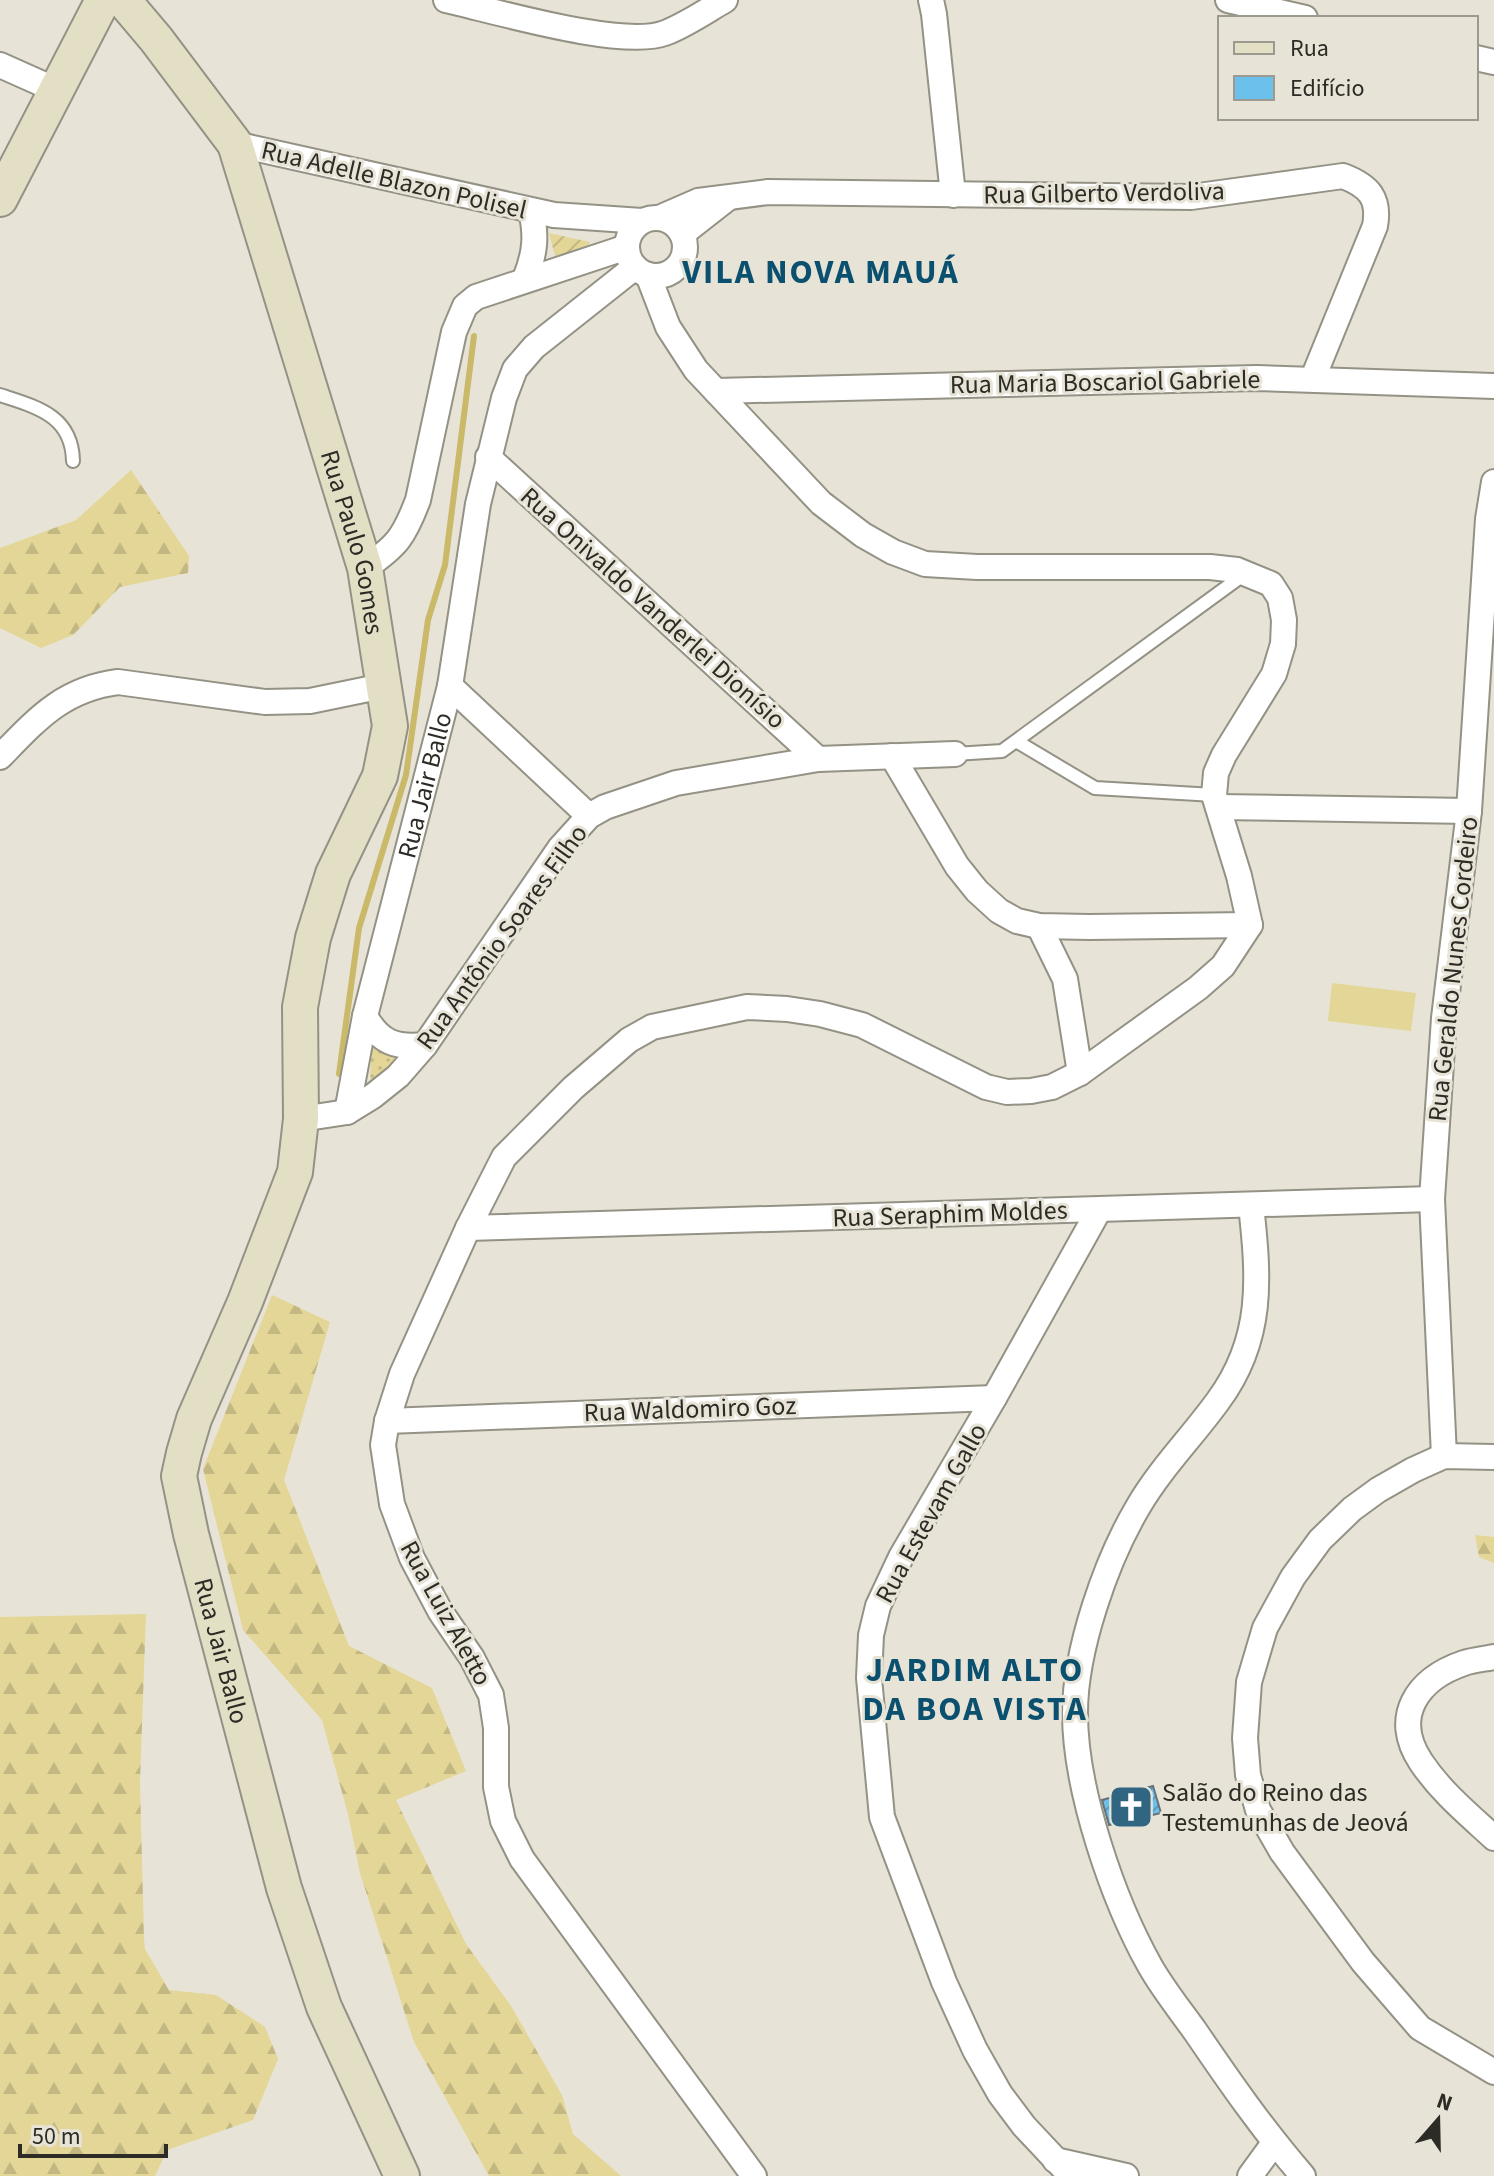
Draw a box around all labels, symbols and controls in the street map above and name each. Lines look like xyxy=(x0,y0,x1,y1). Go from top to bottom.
legend xyxy=(1218,16,1478,120)
text: Rua xyxy=(1290,31,1329,66)
text: Edifício xyxy=(1290,71,1364,106)
street label: Rua Adelle Blazon Polisel xyxy=(258,131,530,229)
street label: Rua Gilberto Verdoliva xyxy=(983,172,1225,214)
district label: VILA NOVA MAUÁ xyxy=(681,248,960,297)
street label: Rua Maria Boscariol Gabriele xyxy=(949,361,1261,403)
street label: Rua Paulo Gomes xyxy=(311,445,394,637)
street label: Rua Onivaldo Vanderlei Dionísio xyxy=(512,478,794,738)
street label: Rua Jair Ballo xyxy=(388,708,461,862)
street label: Rua Geraldo Nunes Cordeiro xyxy=(1419,815,1487,1123)
street label: Rua Antônio Soares Filho xyxy=(408,817,596,1057)
street label: Rua Seraphim Moldes xyxy=(832,1191,1068,1237)
street label: Rua Waldomiro Goz xyxy=(583,1387,797,1431)
street label: Rua Estevam Gallo xyxy=(866,1416,996,1610)
street label: Rua Luiz Aletto xyxy=(391,1534,501,1692)
street label: Rua Jair Ballo xyxy=(185,1574,259,1728)
district label: JARDIM ALTO DA BOA VISTA xyxy=(862,1646,1088,1734)
place label: Salão do Reino das Testemunhas de Jeová xyxy=(1162,1774,1409,1841)
church icon: Salão do Reino das Testemunhas de Jeová xyxy=(1107,1783,1155,1831)
north arrow xyxy=(1398,2080,1478,2160)
text: N xyxy=(1432,2085,1457,2120)
scale bar xyxy=(20,2108,166,2158)
text: 50 m xyxy=(32,2119,81,2154)

